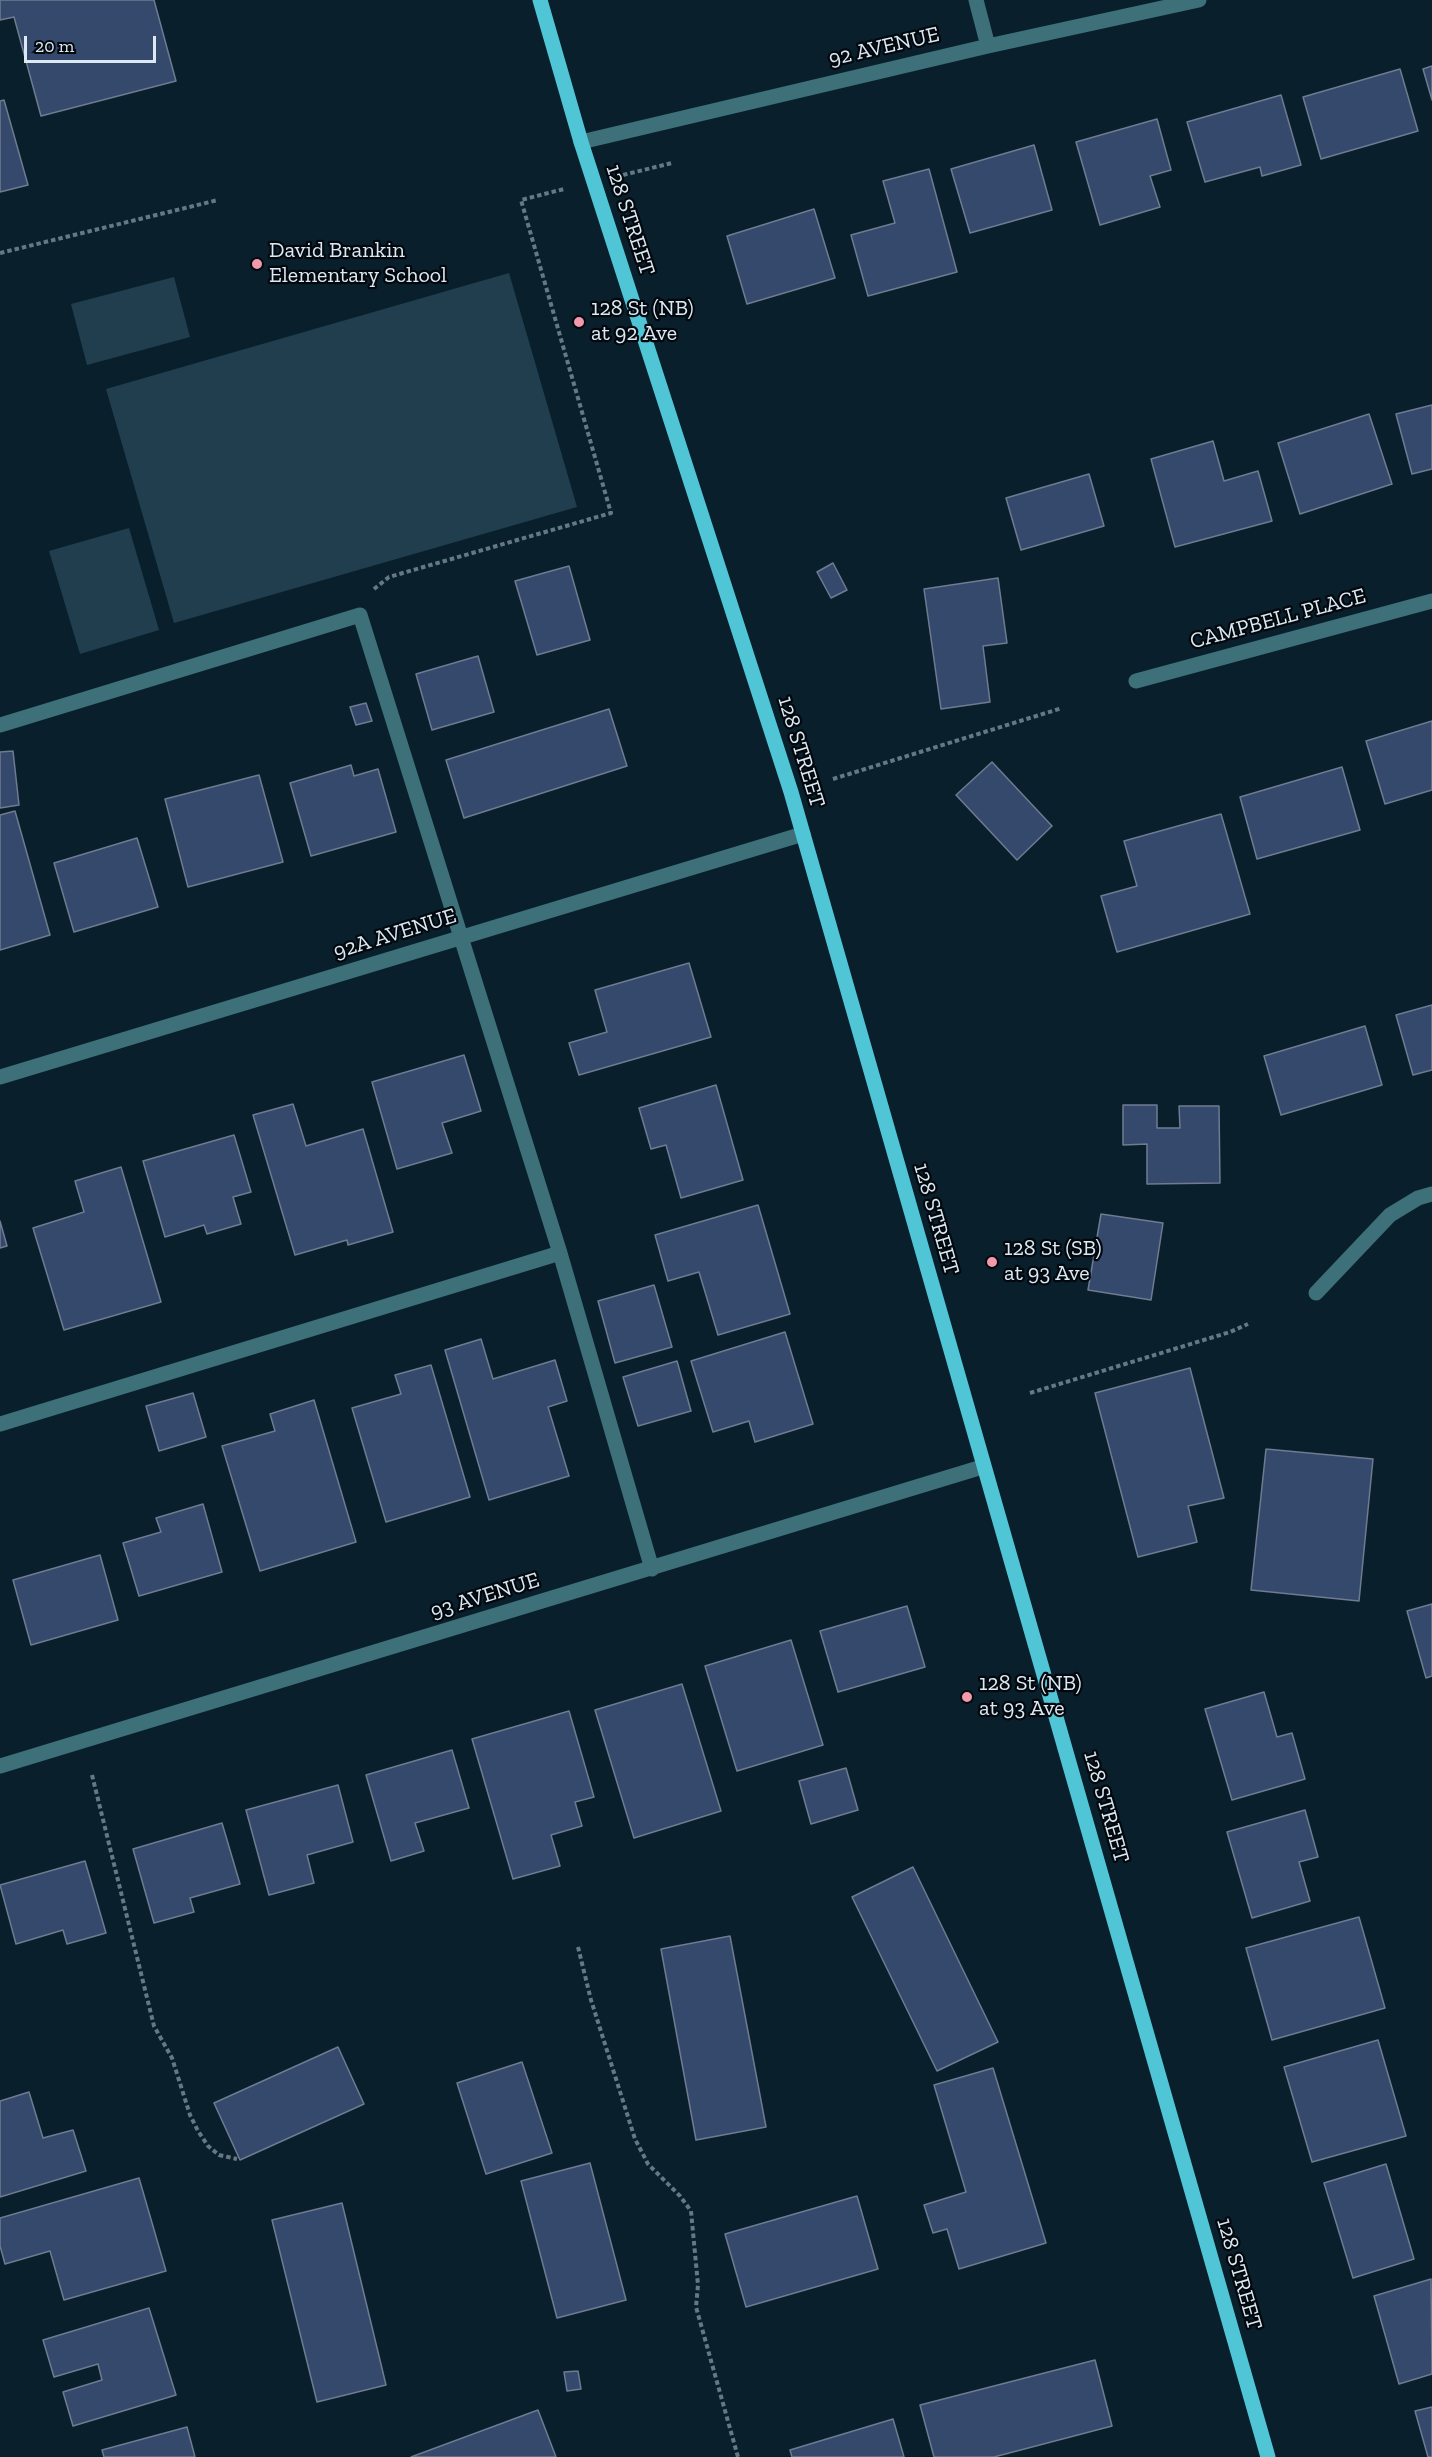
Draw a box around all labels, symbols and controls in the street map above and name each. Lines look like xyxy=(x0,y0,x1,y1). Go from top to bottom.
street label: 92 AVENUE xyxy=(826,21,942,73)
scale bar xyxy=(27,24,159,62)
text: 20 m xyxy=(35,35,74,57)
street label: 128 STREET xyxy=(600,161,660,279)
place label: David Brankin Elementary School xyxy=(269,238,447,290)
marker: David Brankin Elementary School xyxy=(250,257,264,271)
place label: 128 St (NB) at 92 Ave xyxy=(591,296,693,348)
marker: 128 St (NB) at 92 Ave xyxy=(572,315,586,329)
street label: CAMPBELL PLACE xyxy=(1187,583,1369,655)
street label: 128 STREET xyxy=(772,693,830,811)
street label: 92A AVENUE xyxy=(330,903,460,965)
street label: 128 STREET xyxy=(907,1160,965,1278)
place label: 128 St (SB) at 93 Ave xyxy=(1004,1236,1102,1288)
marker: 128 St (SB) at 93 Ave xyxy=(985,1255,999,1269)
street label: 93 AVENUE xyxy=(427,1567,543,1625)
place label: 128 St (NB) at 93 Ave xyxy=(979,1671,1081,1723)
marker: 128 St (NB) at 93 Ave xyxy=(960,1690,974,1704)
street label: 128 STREET xyxy=(1077,1748,1135,1866)
street label: 128 STREET xyxy=(1210,2215,1268,2333)

